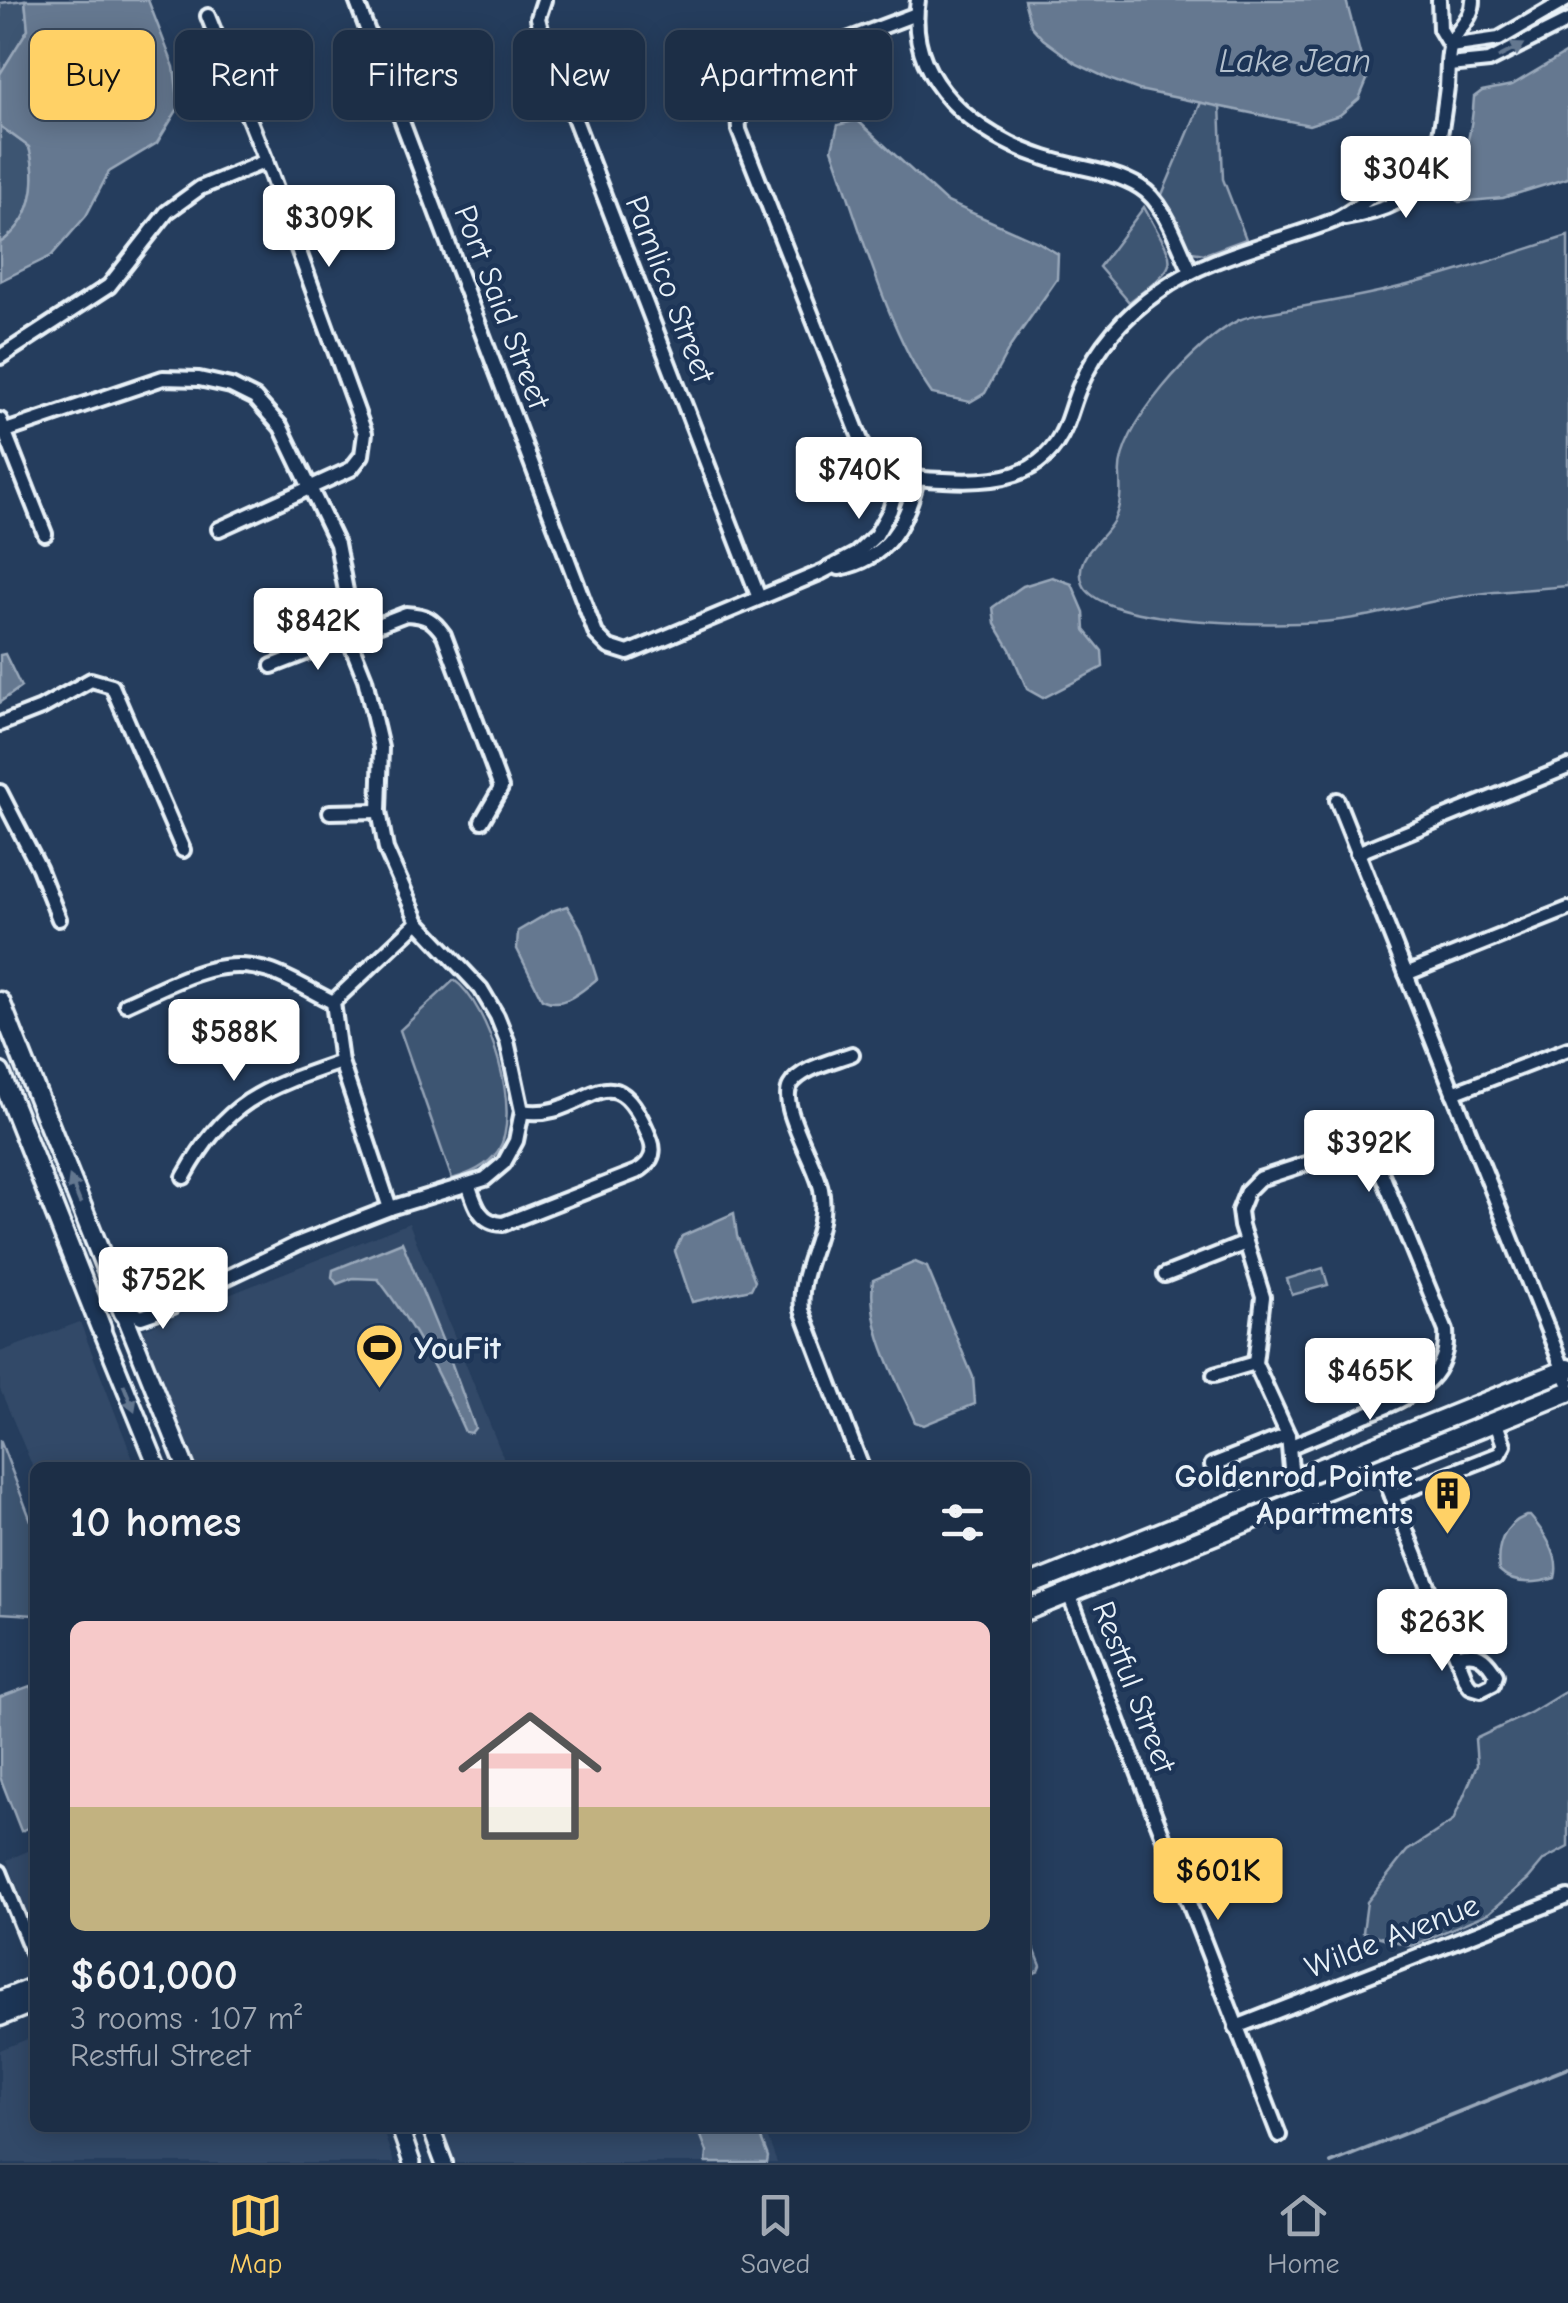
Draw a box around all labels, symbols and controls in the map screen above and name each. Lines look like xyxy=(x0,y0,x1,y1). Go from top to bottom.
chip: Buy xyxy=(30,30,155,120)
chip: Rent xyxy=(175,30,313,120)
chip: Filters xyxy=(333,30,493,120)
chip: New xyxy=(513,30,645,120)
chip: Apartment xyxy=(665,30,892,120)
water label: Lake Jean xyxy=(1219,40,1371,81)
one-way arrow xyxy=(1496,43,1525,60)
pin: $304K xyxy=(1336,136,1476,221)
text: $304K xyxy=(1363,150,1449,187)
pin: $309K xyxy=(259,185,399,270)
street label: Pamlico Street xyxy=(617,190,723,388)
text: $309K xyxy=(285,199,373,236)
street label: Port Said Street xyxy=(446,200,558,415)
pin: $740K xyxy=(789,437,929,522)
text: $740K xyxy=(818,451,900,488)
pin: $842K xyxy=(248,588,388,673)
text: $842K xyxy=(276,602,360,639)
pin: $588K xyxy=(164,999,304,1084)
text: $588K xyxy=(190,1013,278,1050)
pin: $392K xyxy=(1299,1110,1439,1195)
text: $392K xyxy=(1326,1124,1412,1161)
one-way arrow xyxy=(67,1175,83,1205)
pin: $752K xyxy=(93,1247,233,1332)
text: $752K xyxy=(121,1261,205,1298)
sports icon: YouFit xyxy=(353,1322,405,1390)
place label: YouFit xyxy=(414,1330,501,1367)
pin: $465K xyxy=(1300,1338,1440,1423)
text: $465K xyxy=(1327,1352,1413,1389)
one-way arrow xyxy=(122,1383,138,1413)
place label: Goldenrod Pointe Apartments xyxy=(1175,1458,1413,1532)
building icon: Goldenrod Pointe Apartments xyxy=(1422,1468,1474,1536)
icon: filters xyxy=(935,1495,990,1550)
text: 10 homes xyxy=(70,1498,241,1547)
pin: $263K xyxy=(1372,1589,1512,1674)
street label: Restful Street xyxy=(1084,1596,1184,1779)
text: $263K xyxy=(1399,1603,1485,1640)
icon: home xyxy=(440,1686,620,1866)
pin: $601K xyxy=(1148,1838,1288,1923)
text: $601K xyxy=(1176,1852,1260,1889)
street label: Wilde Avenue xyxy=(1300,1886,1484,1986)
text: $601,000 xyxy=(70,1951,238,2000)
text: 3 rooms · 107 m² xyxy=(70,2000,302,2037)
text: Restful Street xyxy=(70,2037,250,2074)
tab: Map xyxy=(228,2188,283,2280)
tab: Saved xyxy=(740,2188,810,2280)
tab: Home xyxy=(1267,2188,1340,2280)

